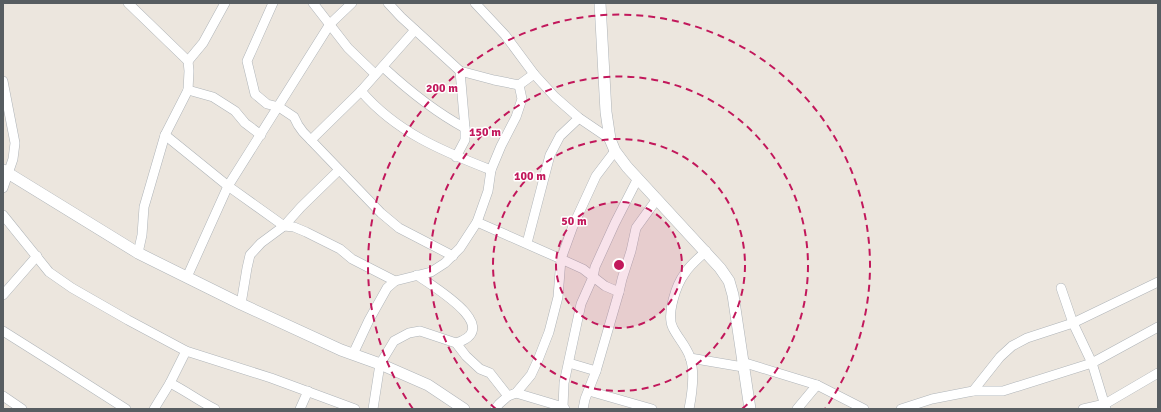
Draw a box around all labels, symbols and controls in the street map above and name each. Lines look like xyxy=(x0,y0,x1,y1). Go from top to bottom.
text: 200 m xyxy=(426,81,458,96)
text: 150 m xyxy=(469,125,501,140)
text: 100 m xyxy=(514,169,546,184)
text: 50 m xyxy=(561,214,587,229)
centre of rings xyxy=(612,258,626,272)

